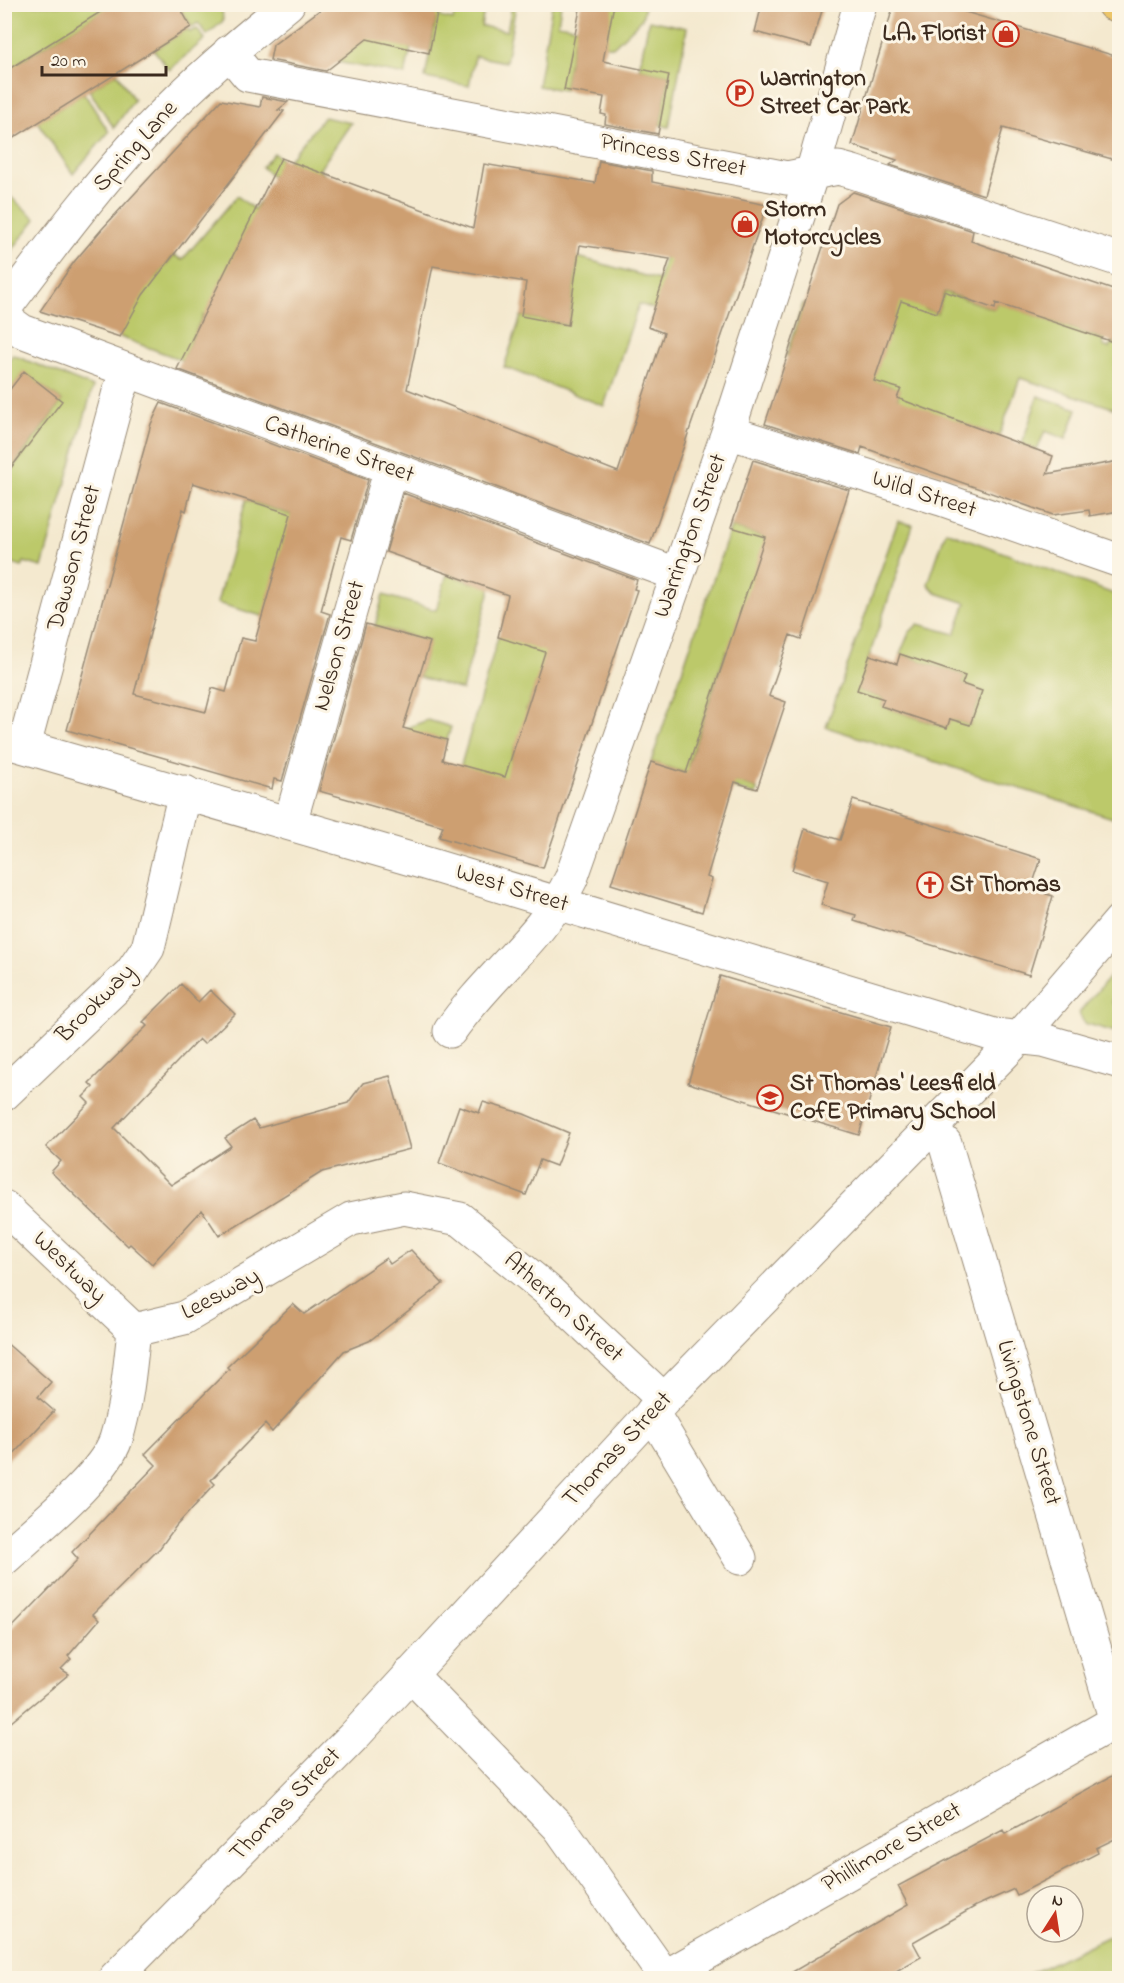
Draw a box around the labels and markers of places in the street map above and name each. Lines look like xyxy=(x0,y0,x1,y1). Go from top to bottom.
place label: L.A. Florist xyxy=(882,17,987,52)
shop icon: L.A. Florist xyxy=(991,19,1021,49)
place label: Warrington Street Car Park xyxy=(760,62,910,125)
parking icon: Warrington Street Car Park xyxy=(725,78,755,108)
place label: Storm Motorcycles xyxy=(764,193,881,257)
shop icon: Storm Motorcycles xyxy=(730,209,760,239)
place label: St Thomas xyxy=(950,868,1061,903)
church icon: St Thomas xyxy=(915,870,945,900)
place label: St Thomas' Leesfield CofE Primary School xyxy=(790,1067,996,1131)
school or university icon: St Thomas' Leesfield CofE Primary School xyxy=(755,1083,785,1113)

